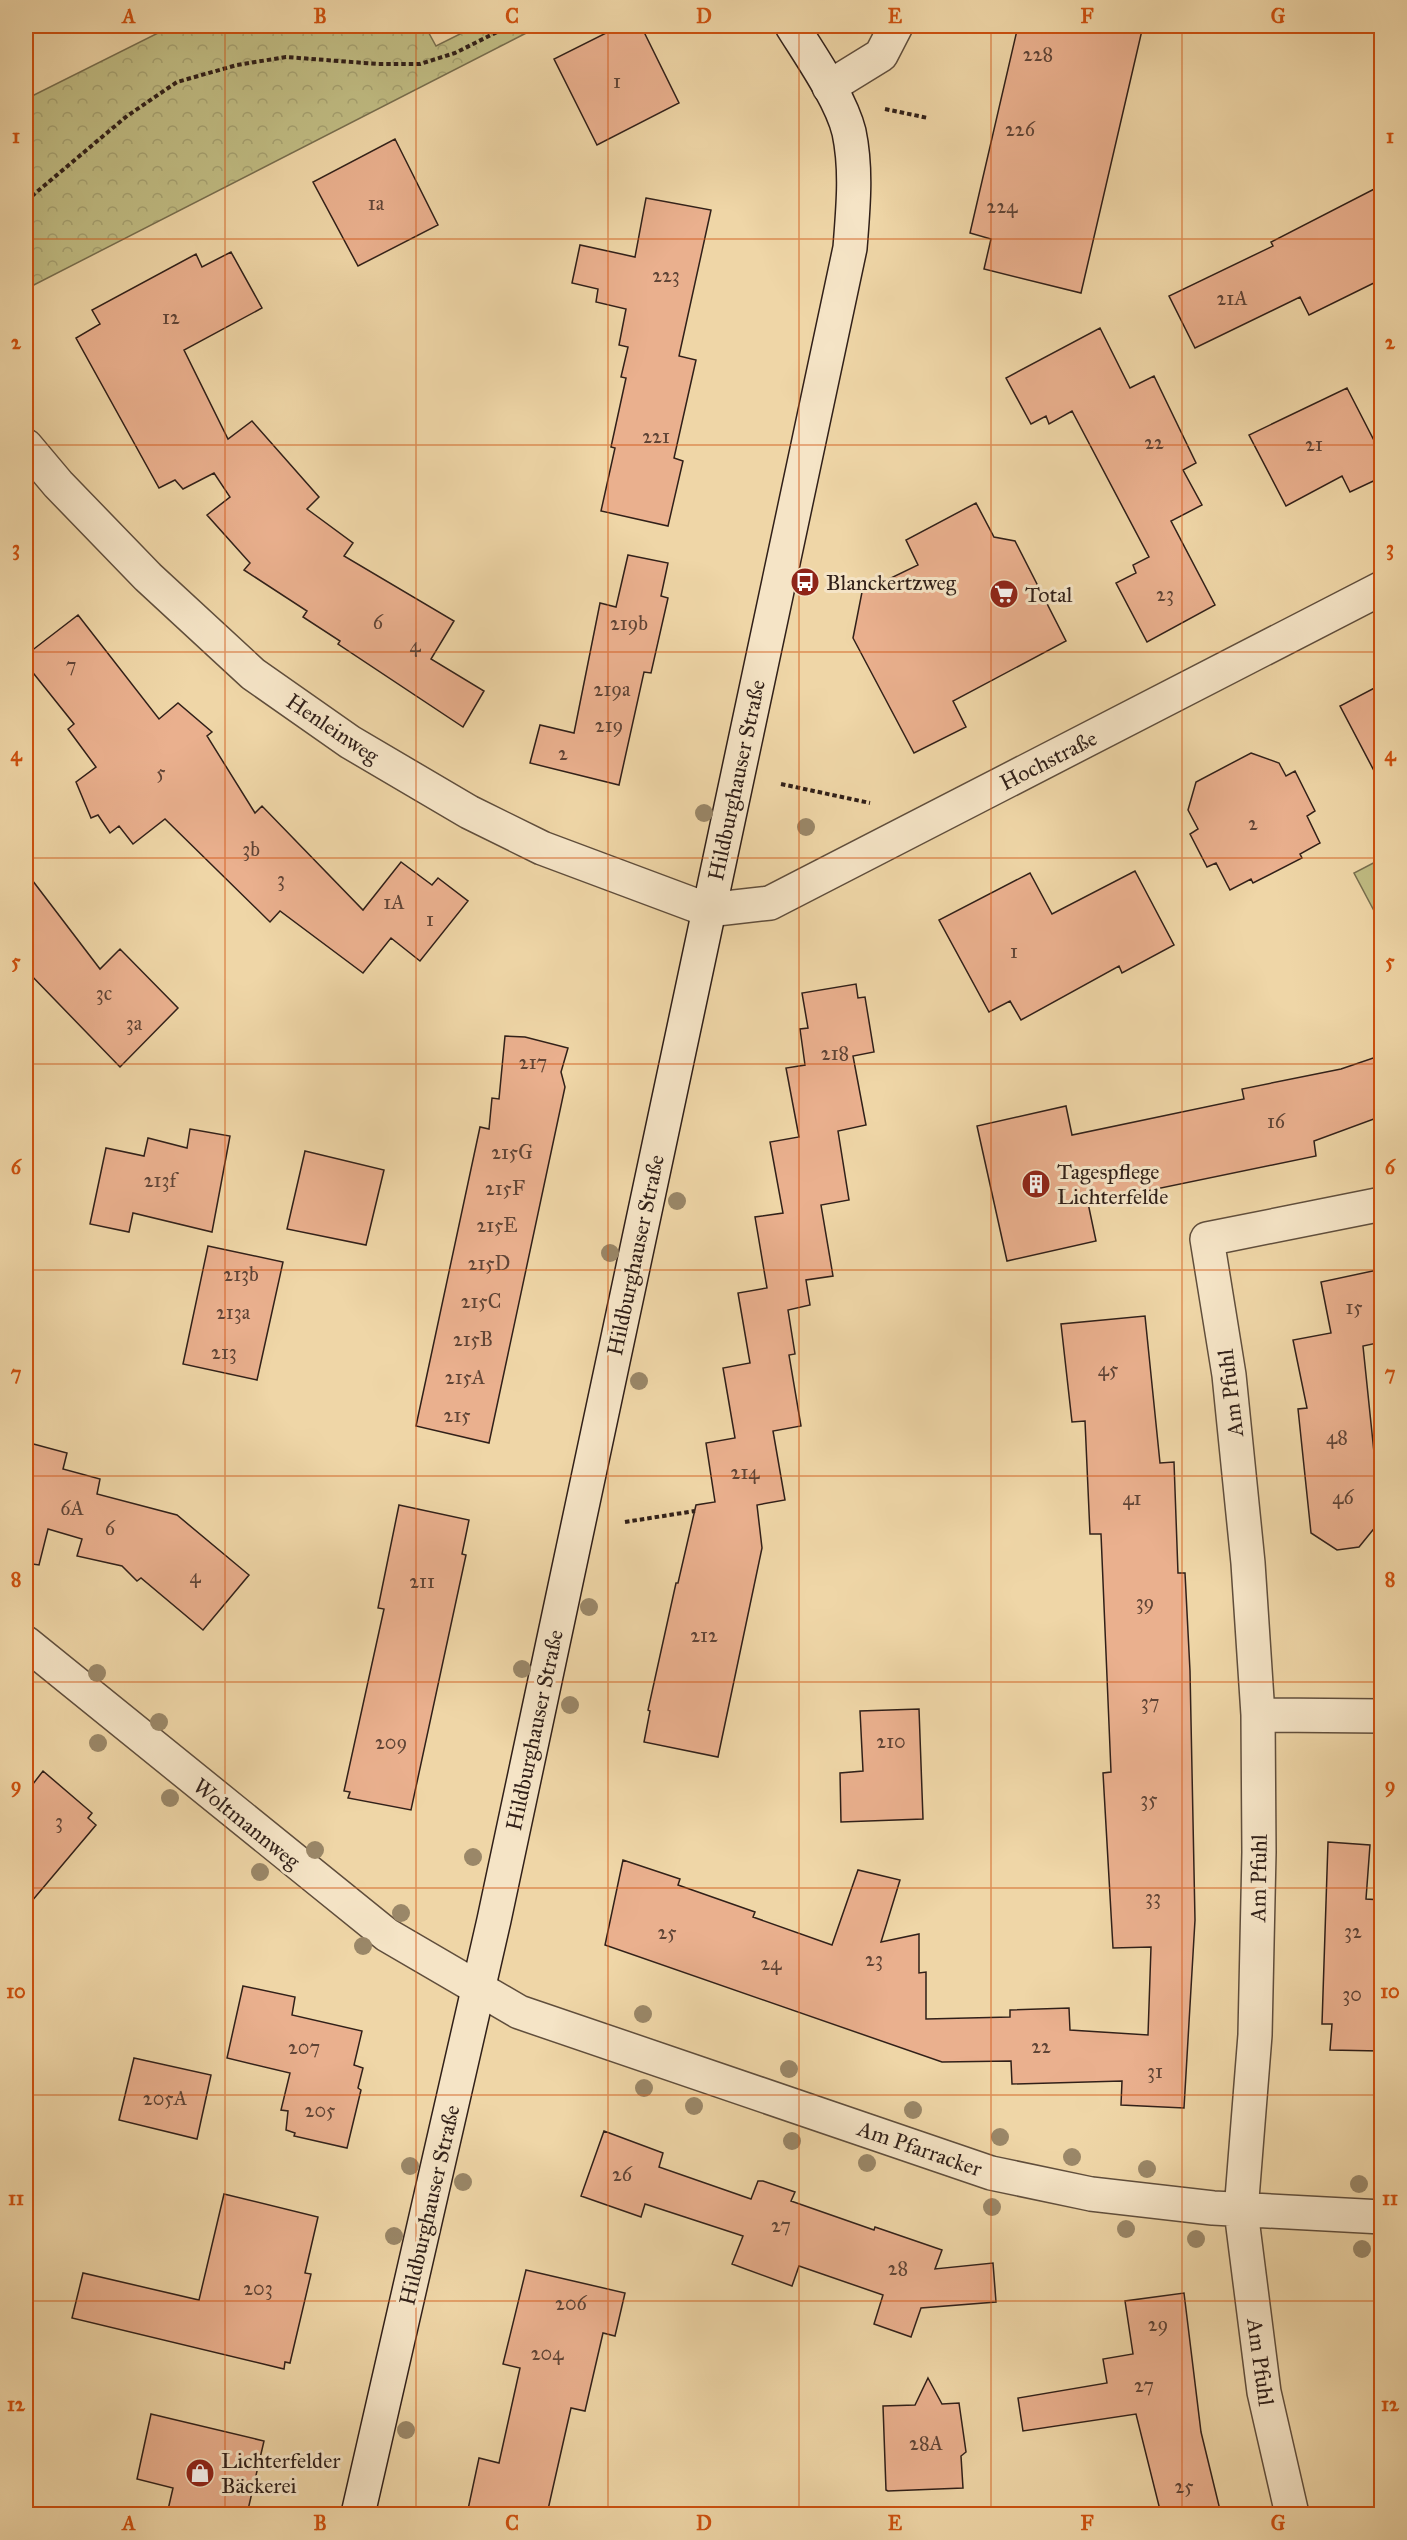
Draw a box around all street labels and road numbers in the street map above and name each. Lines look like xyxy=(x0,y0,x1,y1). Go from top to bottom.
street label: Hildburghauser Straße xyxy=(702,677,771,883)
street label: Henleinweg xyxy=(281,688,385,770)
street label: Hochstraße xyxy=(995,724,1101,796)
street label: Hildburghauser Straße xyxy=(601,1152,670,1358)
street label: Am Pfuhl xyxy=(1212,1348,1249,1439)
street label: Hildburghauser Straße xyxy=(500,1627,569,1833)
street label: Woltmannweg xyxy=(188,1772,306,1875)
street label: Am Pfuhl xyxy=(1244,1834,1273,1923)
street label: Hildburghauser Straße xyxy=(393,2102,466,2308)
street label: Am Pfarracker xyxy=(853,2114,986,2183)
street label: Am Pfuhl xyxy=(1241,2316,1280,2407)

